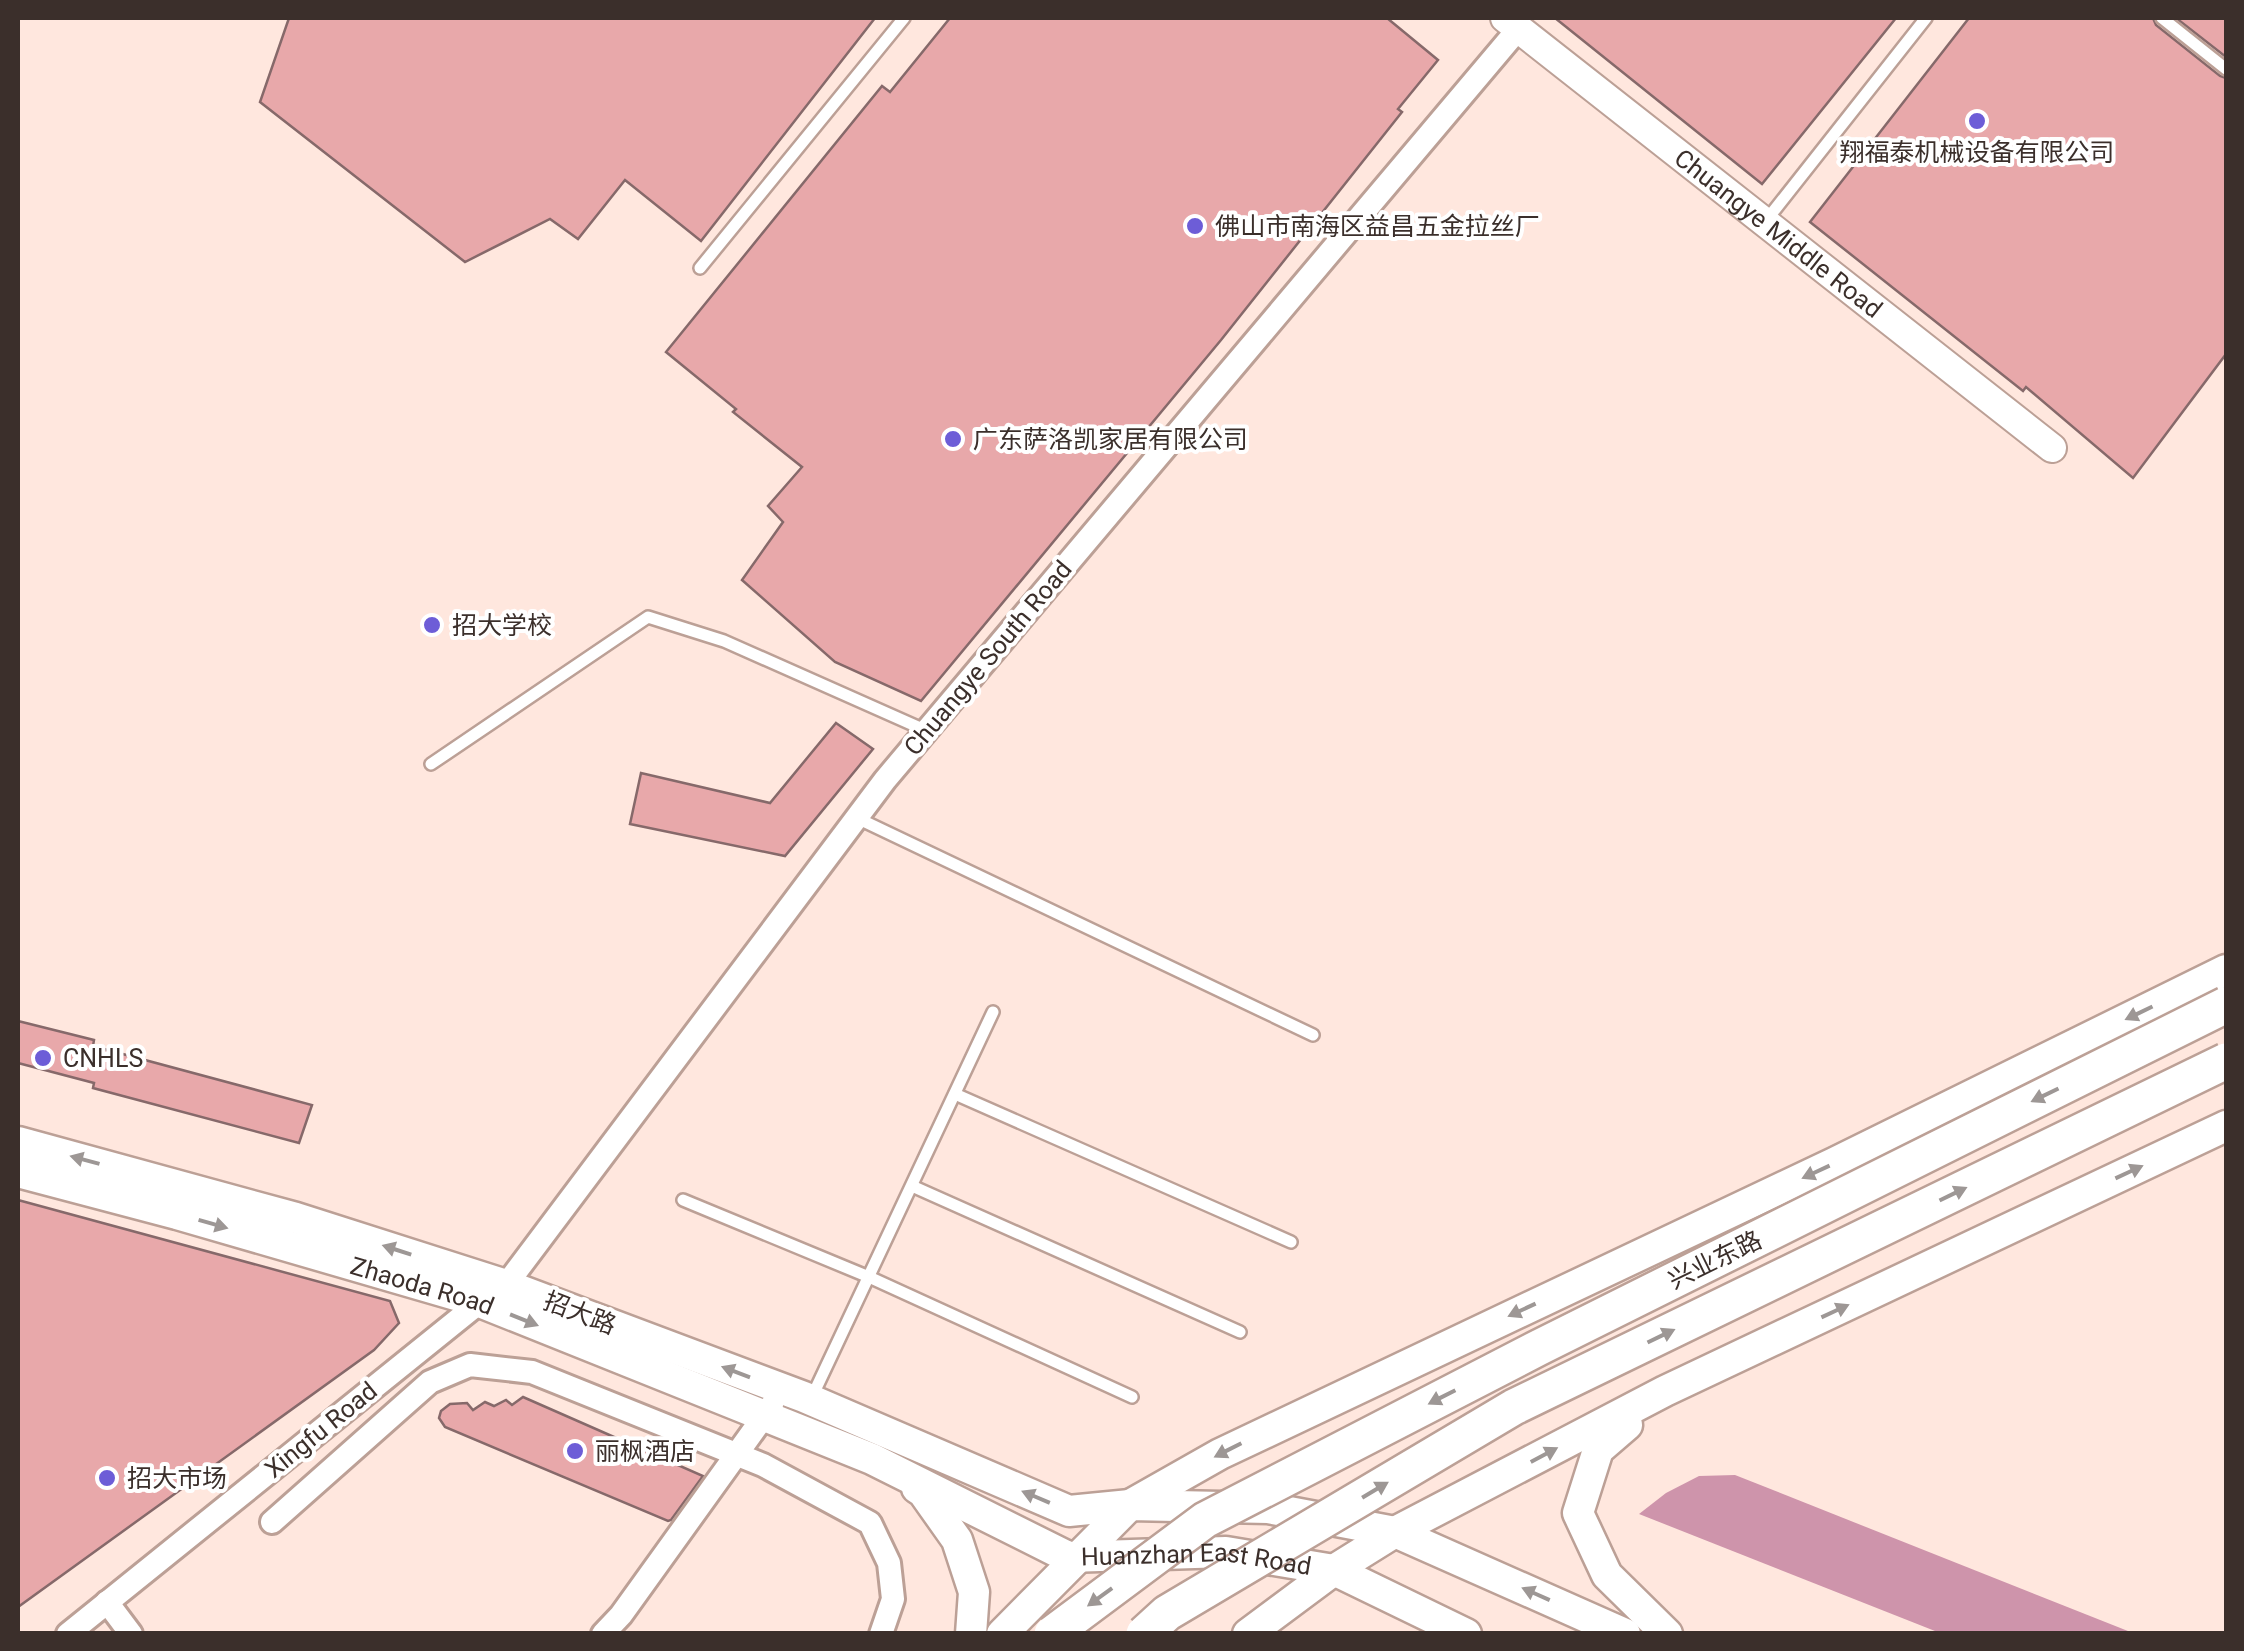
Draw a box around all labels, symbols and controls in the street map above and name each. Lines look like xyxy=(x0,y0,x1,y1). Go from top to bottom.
marker: 翔福泰机械设备有限公司 xyxy=(1966,110,1988,132)
place label: 翔福泰机械设备有限公司 xyxy=(1839,138,2115,167)
street label: Chuangye Middle Road xyxy=(1669,143,1888,323)
place label: 佛山市南海区益昌五金拉丝厂 xyxy=(1215,212,1540,241)
marker: 佛山市南海区益昌五金拉丝厂 xyxy=(1184,215,1206,237)
place label: 广东萨洛凯家居有限公司 xyxy=(973,425,1248,454)
marker: 广东萨洛凯家居有限公司 xyxy=(942,428,964,450)
street label: Chuangye South Road xyxy=(898,555,1078,761)
place label: 招大学校 xyxy=(452,611,552,640)
marker: 招大学校 xyxy=(421,614,443,636)
one-way arrow xyxy=(2124,1005,2153,1022)
place label: CNHLS xyxy=(63,1044,143,1073)
marker: CNHLS xyxy=(32,1047,54,1069)
one-way arrow xyxy=(2031,1086,2060,1103)
one-way arrow xyxy=(69,1152,100,1168)
one-way arrow xyxy=(1801,1163,1830,1180)
one-way arrow xyxy=(2115,1164,2144,1181)
one-way arrow xyxy=(1939,1185,1968,1202)
one-way arrow xyxy=(198,1217,229,1232)
street label: 兴业东路 xyxy=(1664,1225,1766,1295)
one-way arrow xyxy=(382,1242,412,1257)
street label: Zhaoda Road xyxy=(347,1251,498,1321)
street label: 招大路 xyxy=(540,1286,620,1340)
one-way arrow xyxy=(1507,1301,1536,1318)
one-way arrow xyxy=(1821,1302,1850,1319)
one-way arrow xyxy=(509,1312,539,1328)
one-way arrow xyxy=(1647,1328,1676,1345)
one-way arrow xyxy=(721,1364,751,1379)
street label: Xingfu Road xyxy=(259,1376,383,1484)
one-way arrow xyxy=(1427,1388,1456,1405)
place label: 丽枫酒店 xyxy=(595,1437,695,1466)
marker: 丽枫酒店 xyxy=(564,1440,586,1462)
one-way arrow xyxy=(1214,1441,1243,1458)
one-way arrow xyxy=(1529,1447,1558,1464)
place label: 招大市场 xyxy=(127,1464,227,1493)
marker: 招大市场 xyxy=(96,1467,118,1489)
one-way arrow xyxy=(1361,1482,1389,1499)
one-way arrow xyxy=(1021,1489,1051,1505)
street label: Huanzhan East Road xyxy=(1080,1537,1313,1580)
one-way arrow xyxy=(1521,1586,1551,1602)
one-way arrow xyxy=(1087,1587,1113,1606)

